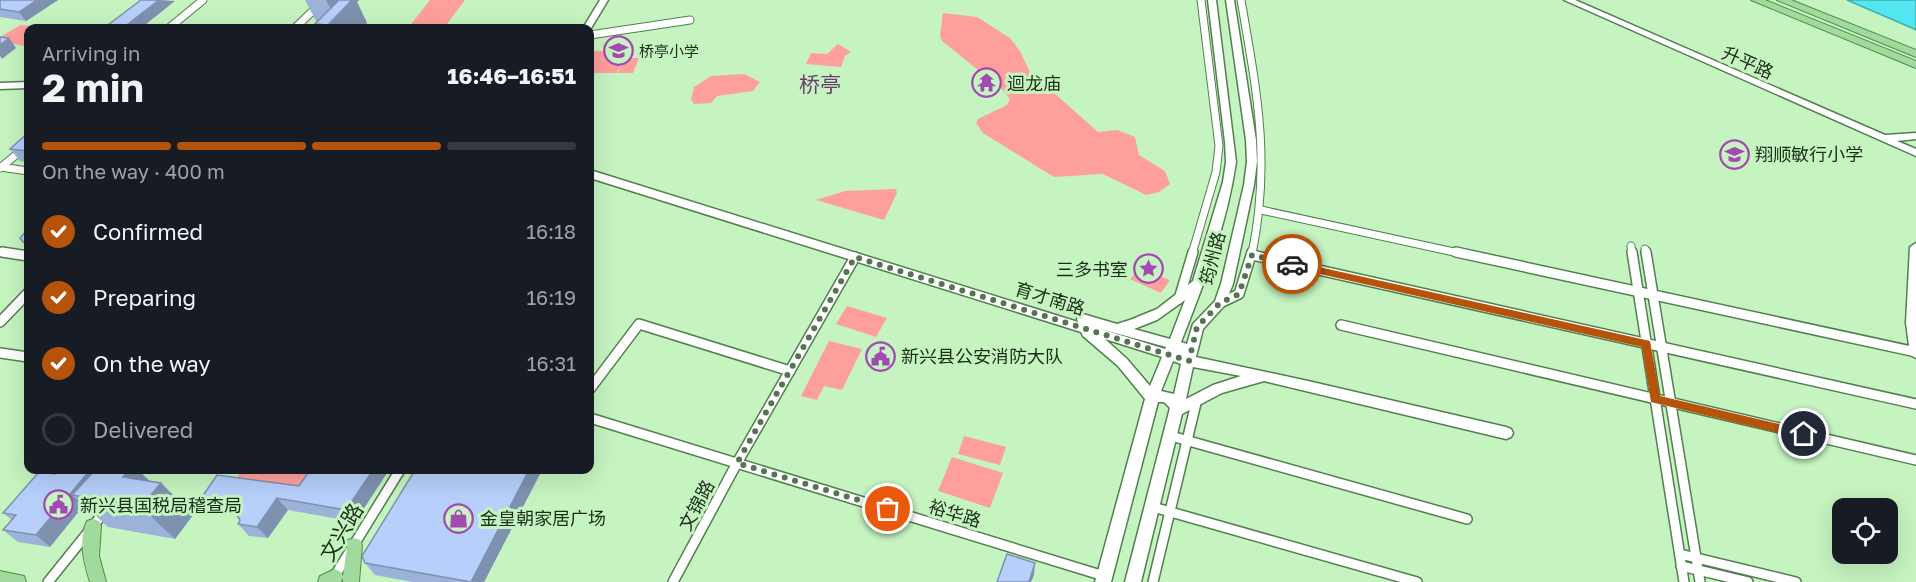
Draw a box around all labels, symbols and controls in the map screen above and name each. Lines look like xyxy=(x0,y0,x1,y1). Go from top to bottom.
school or university icon: 桥亭小学 xyxy=(602,35,634,67)
text: Arriving in xyxy=(42,41,140,65)
street label: 升平路 xyxy=(1719,41,1777,83)
place label: 桥亭小学 xyxy=(639,42,699,60)
text: 16:46–16:51 xyxy=(447,62,576,89)
text: 2 min xyxy=(42,64,144,111)
temple icon: 迴龙庙 xyxy=(970,67,1002,99)
district label: 桥亭 xyxy=(799,71,841,97)
place label: 迴龙庙 xyxy=(1007,72,1061,94)
school or university icon: 翔顺敏行小学 xyxy=(1718,138,1750,170)
place label: 翔顺敏行小学 xyxy=(1755,143,1863,165)
text: On the way · 400 m xyxy=(42,159,225,183)
icon: check xyxy=(42,215,75,248)
text: Confirmed xyxy=(93,218,203,245)
text: 16:18 xyxy=(526,219,576,243)
street label: 筠州路 xyxy=(1195,229,1229,287)
courier xyxy=(1262,234,1322,294)
icon: car xyxy=(1276,248,1309,281)
place icon: 三多书室 xyxy=(1133,253,1165,285)
place label: 三多书室 xyxy=(1056,258,1128,280)
street label: 育才南路 xyxy=(1012,277,1088,319)
icon: check xyxy=(42,281,75,314)
text: Preparing xyxy=(93,284,196,311)
text: 16:19 xyxy=(526,285,576,309)
public building icon: 新兴县公安消防大队 xyxy=(864,340,896,372)
place label: 新兴县公安消防大队 xyxy=(901,345,1063,367)
icon: check xyxy=(42,347,75,380)
text: On the way xyxy=(93,350,211,377)
text: 16:31 xyxy=(527,351,576,375)
pin xyxy=(1778,408,1829,459)
text: Delivered xyxy=(93,416,193,443)
icon: home xyxy=(1787,417,1820,450)
street label: 文锦路 xyxy=(674,476,718,534)
pin xyxy=(862,483,913,534)
public building icon: 新兴县国税局稽查局 xyxy=(43,489,75,521)
icon: bag xyxy=(871,492,904,525)
place label: 新兴县国税局稽查局 xyxy=(80,494,242,516)
street label: 裕华路 xyxy=(926,495,984,531)
street label: 文兴路 xyxy=(314,498,368,566)
map controls xyxy=(1832,498,1898,564)
button: locate xyxy=(1832,498,1898,564)
shop icon: 金皇朝家居广场 xyxy=(443,502,475,534)
place label: 金皇朝家居广场 xyxy=(480,507,606,529)

